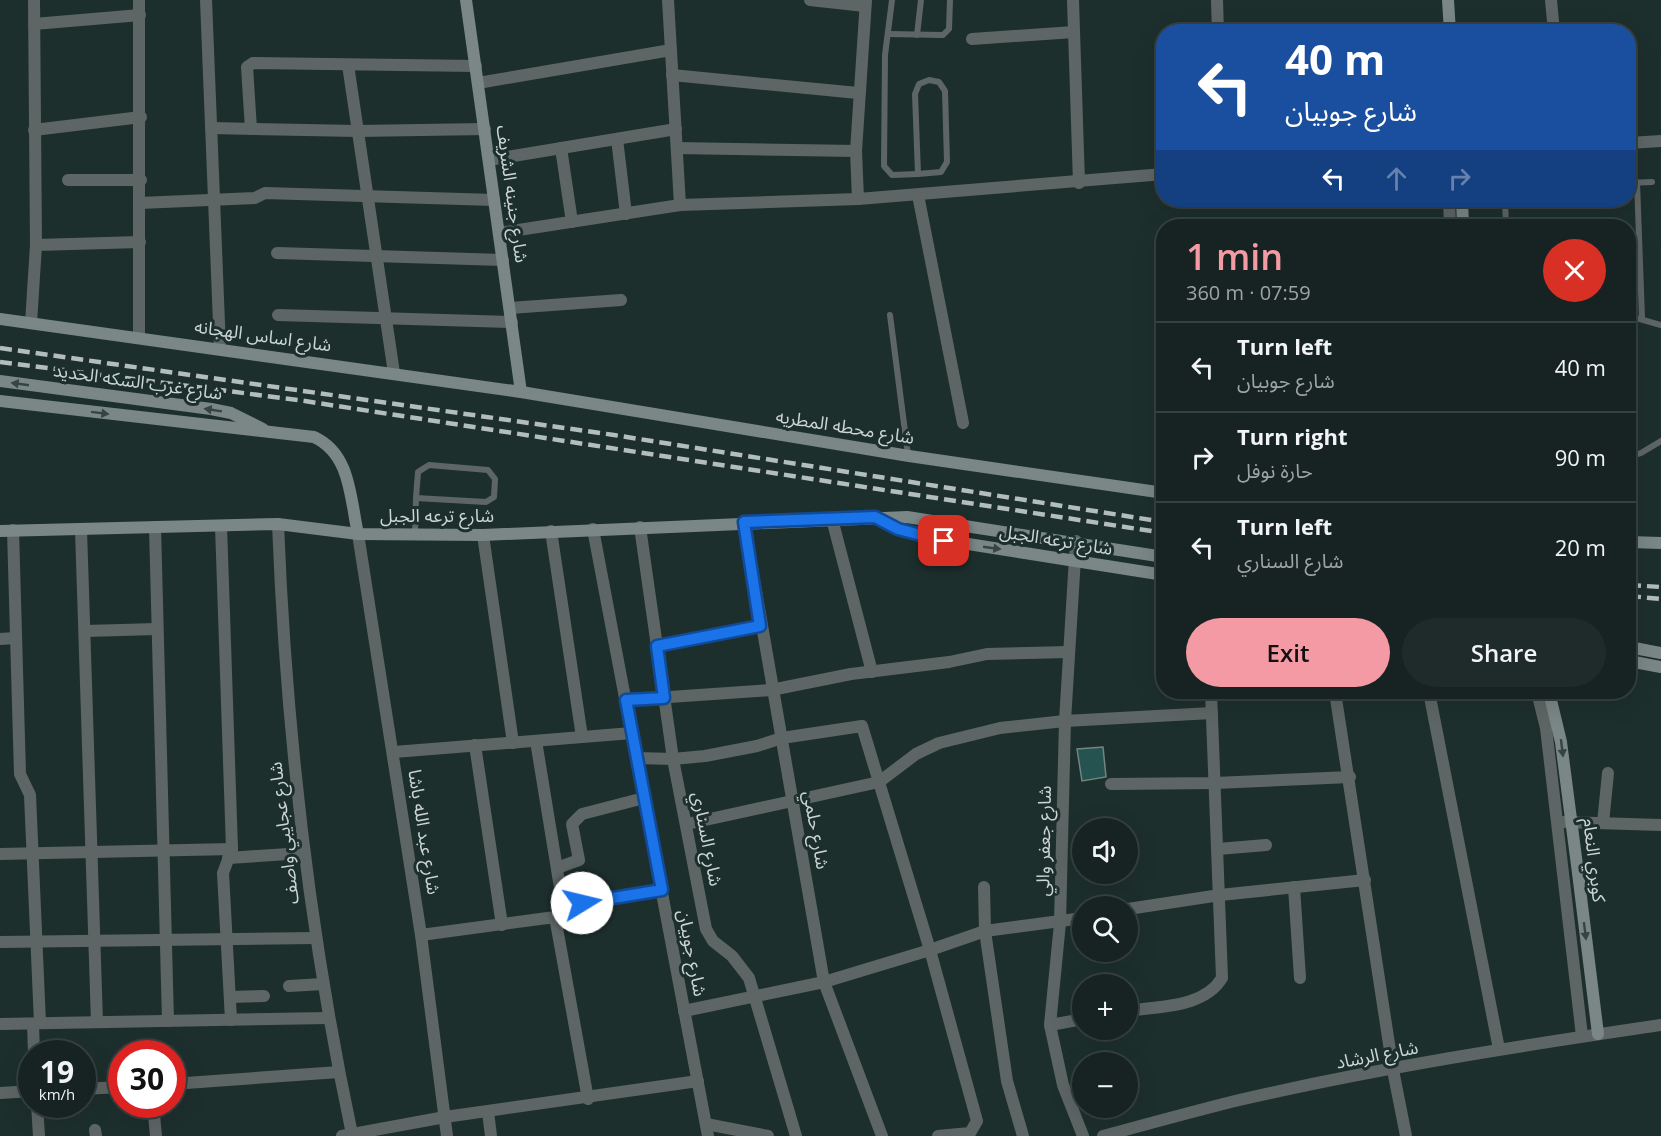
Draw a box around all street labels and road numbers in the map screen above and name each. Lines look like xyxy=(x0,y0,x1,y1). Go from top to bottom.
street label: شارع جنينه الشريف xyxy=(488,123,535,265)
street label: شارع اساس الهجانه xyxy=(193,314,333,359)
street label: شارع غرب السكه الحديد xyxy=(52,357,224,408)
street label: شارع محطه المطريه xyxy=(774,403,916,452)
street label: شارع ترعه الجبل xyxy=(380,503,494,530)
street label: شارع ترعه الجبل xyxy=(997,518,1114,563)
street label: شارع عجايبي واصف xyxy=(262,760,307,906)
street label: شارع عبد الله باشا xyxy=(400,768,447,897)
street label: شارع جعفر والي xyxy=(1030,785,1059,897)
street label: شارع حلمي xyxy=(795,789,836,872)
street label: شارع السناري xyxy=(684,790,729,889)
street label: كوبري النعام xyxy=(1575,816,1612,904)
street label: شارع جوبيان xyxy=(670,907,713,999)
street label: شارع الرشاد xyxy=(1334,1034,1421,1077)

